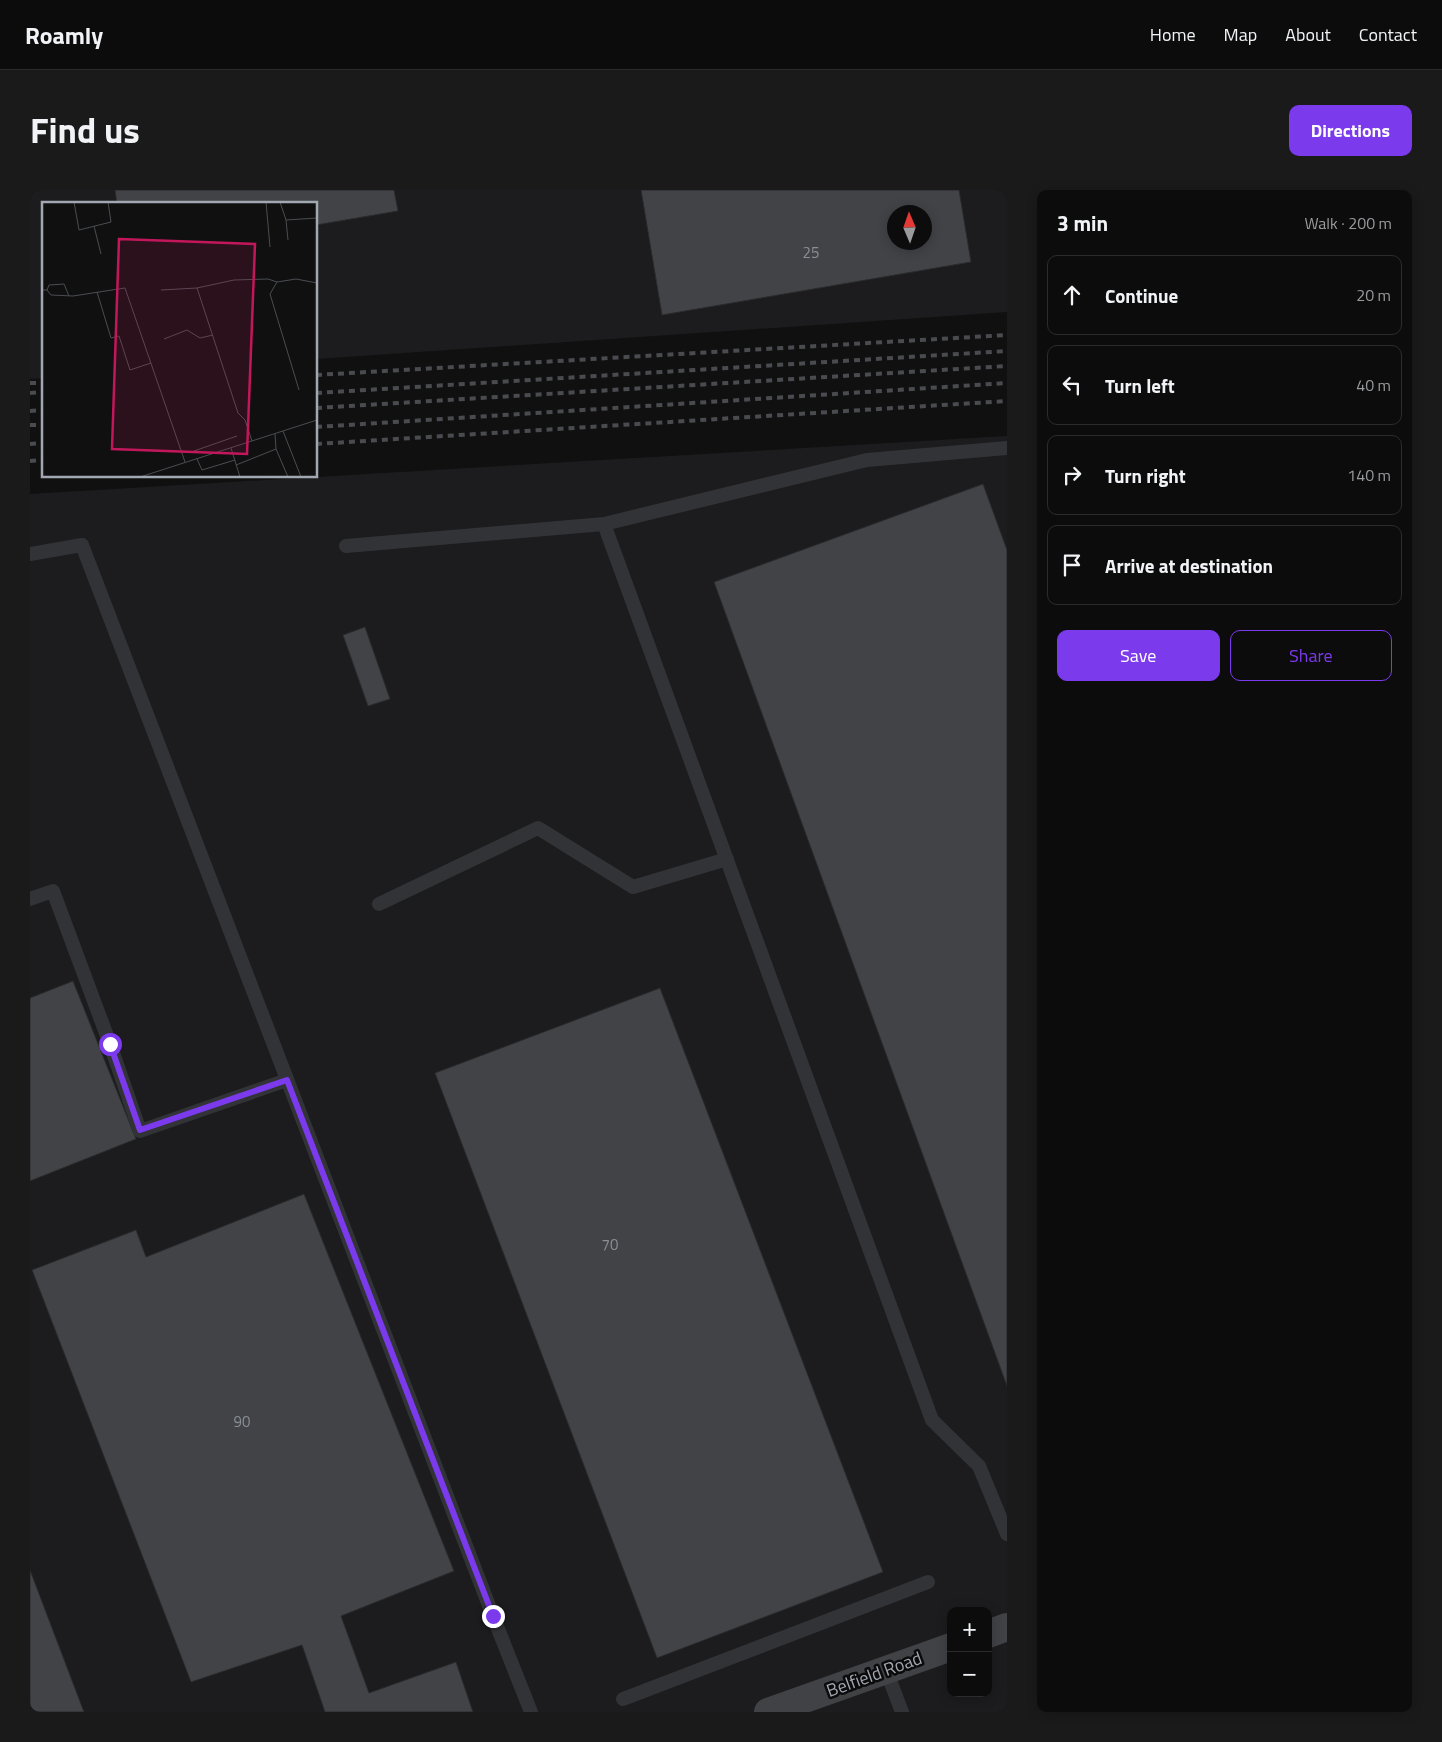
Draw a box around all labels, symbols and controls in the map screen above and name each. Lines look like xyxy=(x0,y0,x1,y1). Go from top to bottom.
text: Roamly xyxy=(25,17,103,53)
text: Home xyxy=(1150,21,1196,48)
text: Map xyxy=(1224,21,1257,48)
text: About xyxy=(1285,21,1331,48)
text: Contact xyxy=(1359,21,1417,48)
text: Find us xyxy=(30,103,140,157)
button: Directions xyxy=(1289,105,1412,156)
inset map xyxy=(42,202,318,478)
north arrow xyxy=(887,205,932,250)
text: 3 min xyxy=(1057,207,1108,239)
text: Walk · 200 m xyxy=(1304,211,1392,235)
house number: 25 xyxy=(803,241,819,264)
icon: ahead xyxy=(1058,281,1086,309)
text: Continue xyxy=(1105,281,1178,310)
text: 20 m xyxy=(1356,283,1391,307)
icon: left xyxy=(1058,371,1086,399)
text: Turn left xyxy=(1105,371,1175,400)
text: 40 m xyxy=(1356,373,1391,397)
icon: right xyxy=(1058,461,1086,489)
text: Turn right xyxy=(1105,461,1186,490)
text: 140 m xyxy=(1347,463,1391,487)
icon: arrive xyxy=(1058,551,1086,579)
text: Arrive at destination xyxy=(1105,551,1273,580)
button: Save xyxy=(1057,630,1220,681)
button: Share xyxy=(1230,630,1392,681)
route start xyxy=(99,1033,122,1056)
house number: 70 xyxy=(602,1233,618,1256)
house number: 90 xyxy=(234,1410,250,1433)
route end xyxy=(482,1605,505,1628)
map controls xyxy=(947,1607,992,1697)
button: + xyxy=(947,1607,992,1652)
street label: Belfield Road xyxy=(822,1644,926,1704)
button: − xyxy=(947,1652,992,1697)

